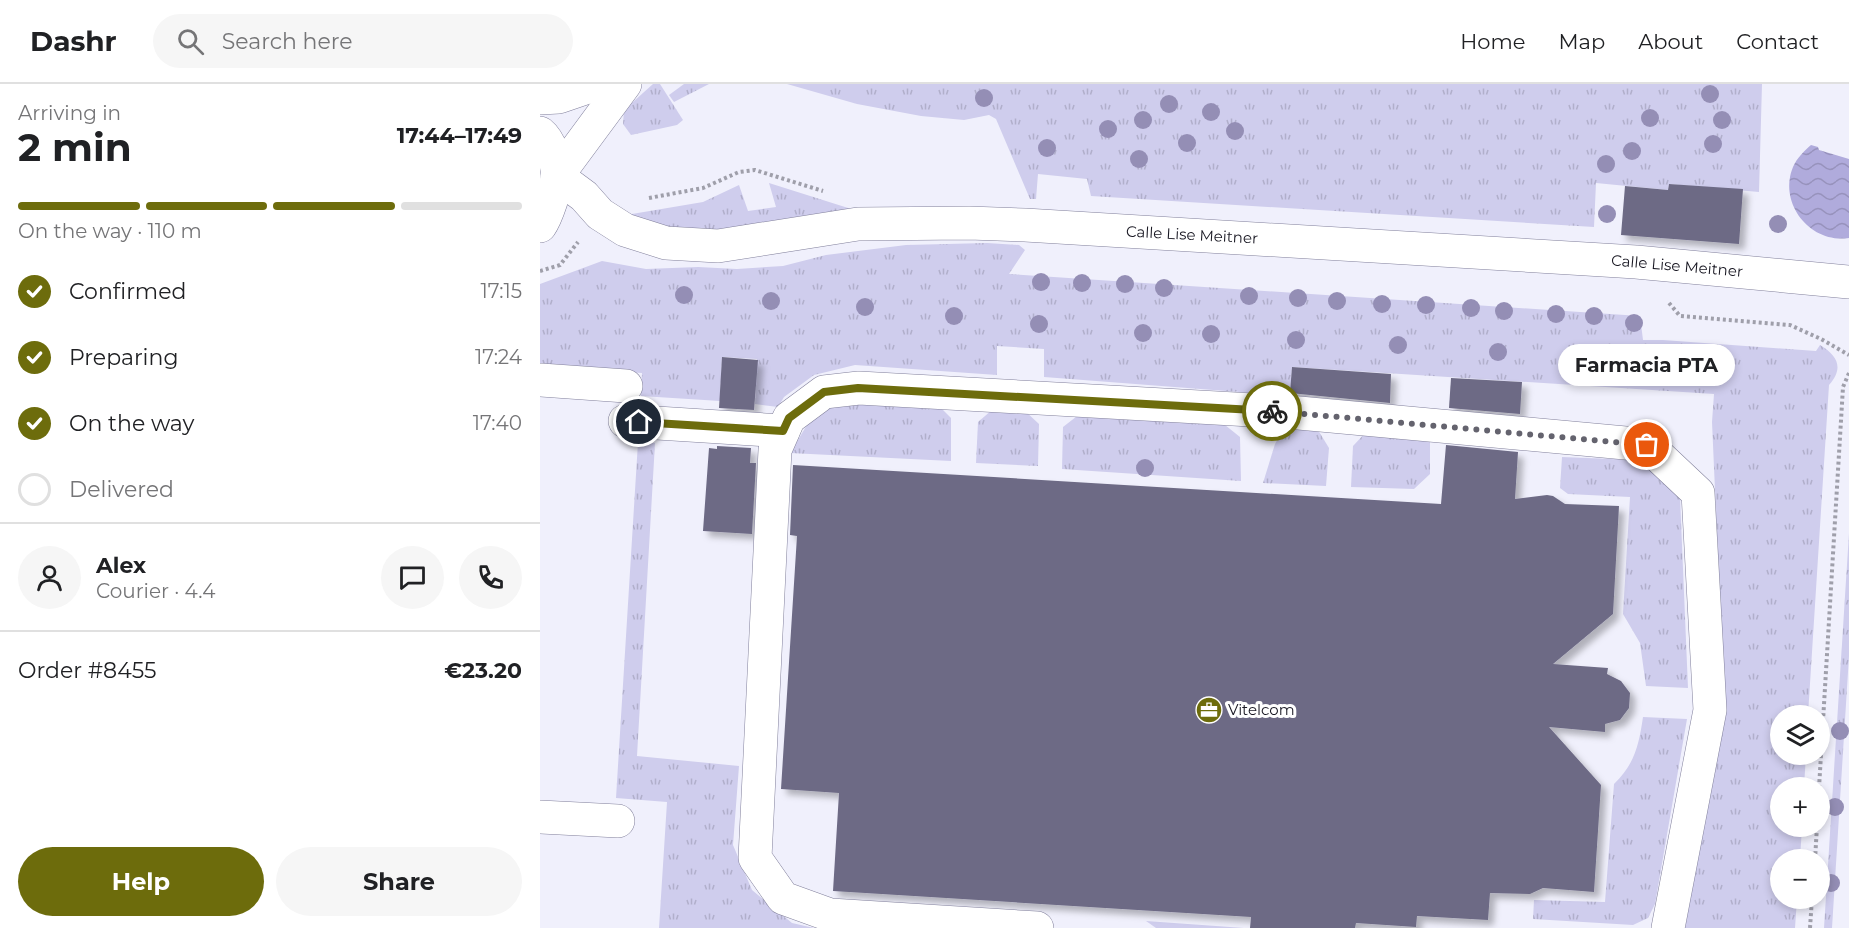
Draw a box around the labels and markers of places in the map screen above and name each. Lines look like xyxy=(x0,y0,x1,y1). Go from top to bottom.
callout: Farmacia PTA xyxy=(1558,343,1736,385)
pin xyxy=(613,396,664,447)
pin xyxy=(1621,419,1672,470)
office icon: Vitelcom xyxy=(1194,695,1224,725)
place label: Vitelcom xyxy=(1228,700,1295,719)

